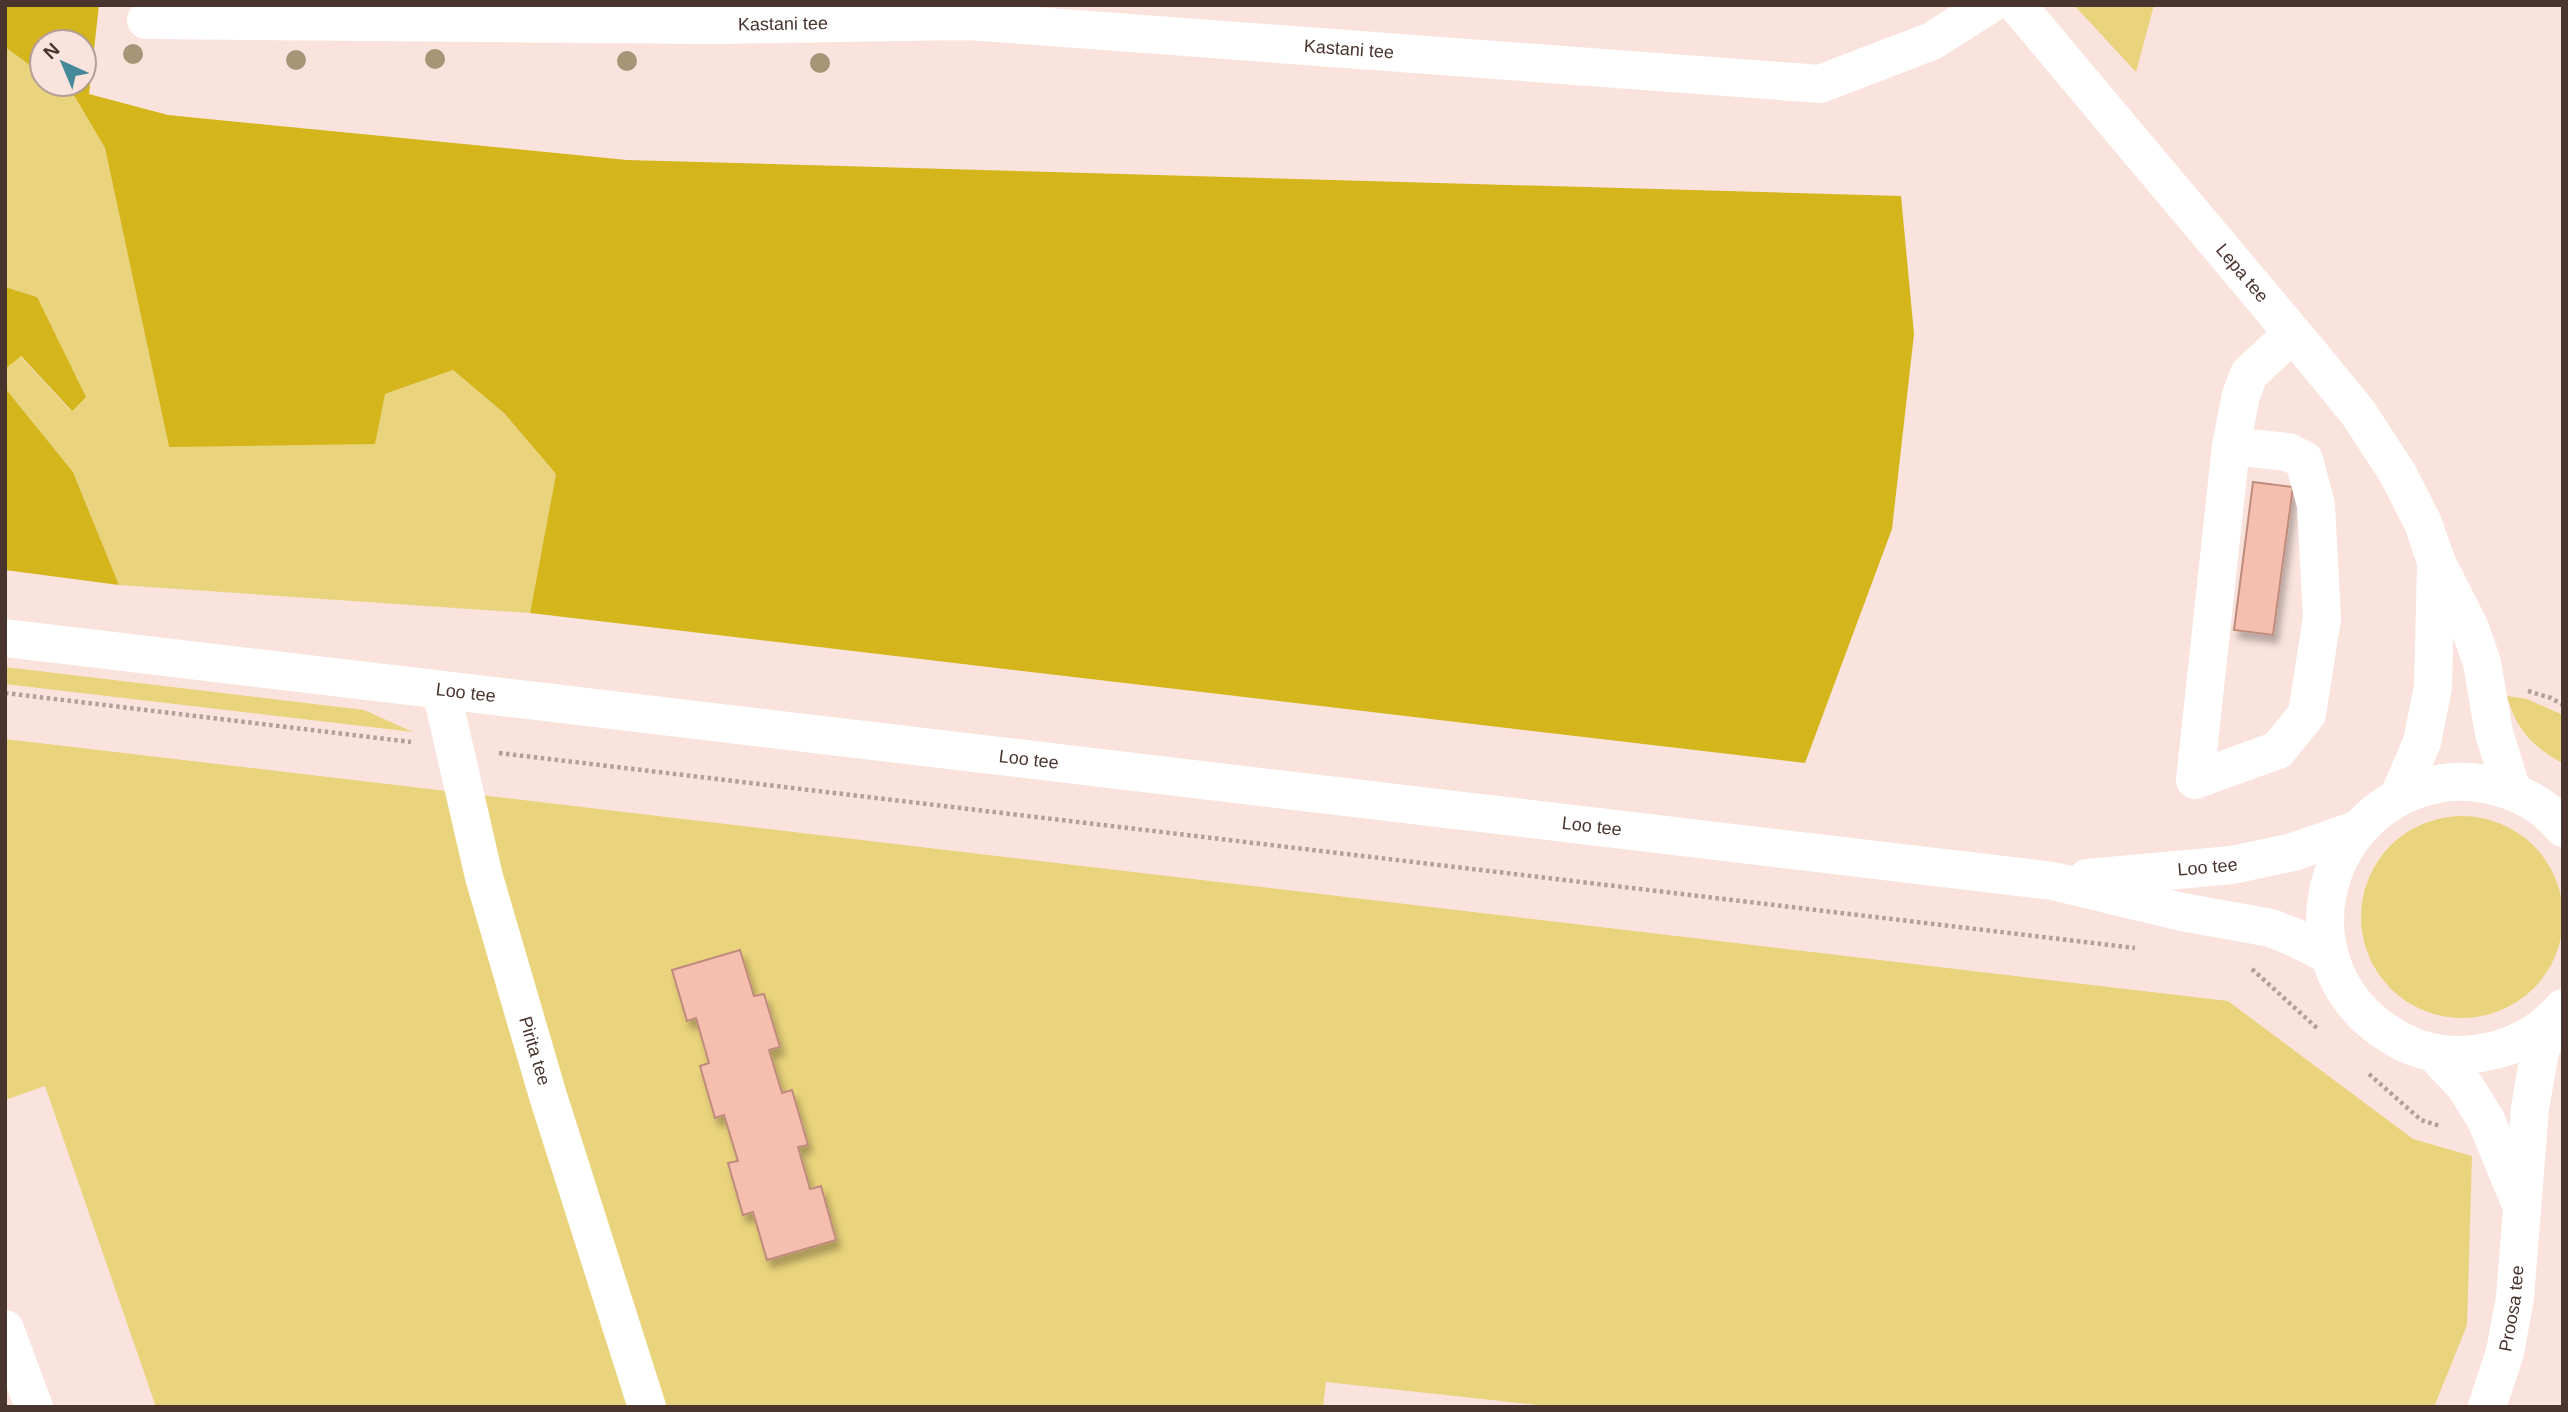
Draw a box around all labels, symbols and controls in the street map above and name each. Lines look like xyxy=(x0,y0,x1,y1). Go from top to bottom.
street label: Kastani tee xyxy=(738,13,828,35)
north arrow xyxy=(28,28,98,98)
street label: Kastani tee xyxy=(1303,36,1395,62)
text: N xyxy=(39,39,64,63)
street label: Lepa tee xyxy=(2212,240,2272,306)
street label: Loo tee xyxy=(435,679,497,706)
street label: Loo tee xyxy=(998,746,1060,773)
street label: Loo tee xyxy=(1561,813,1623,840)
street label: Loo tee xyxy=(2177,854,2239,880)
street label: Pirita tee xyxy=(515,1014,554,1088)
street label: Proosa tee xyxy=(2495,1265,2528,1353)

